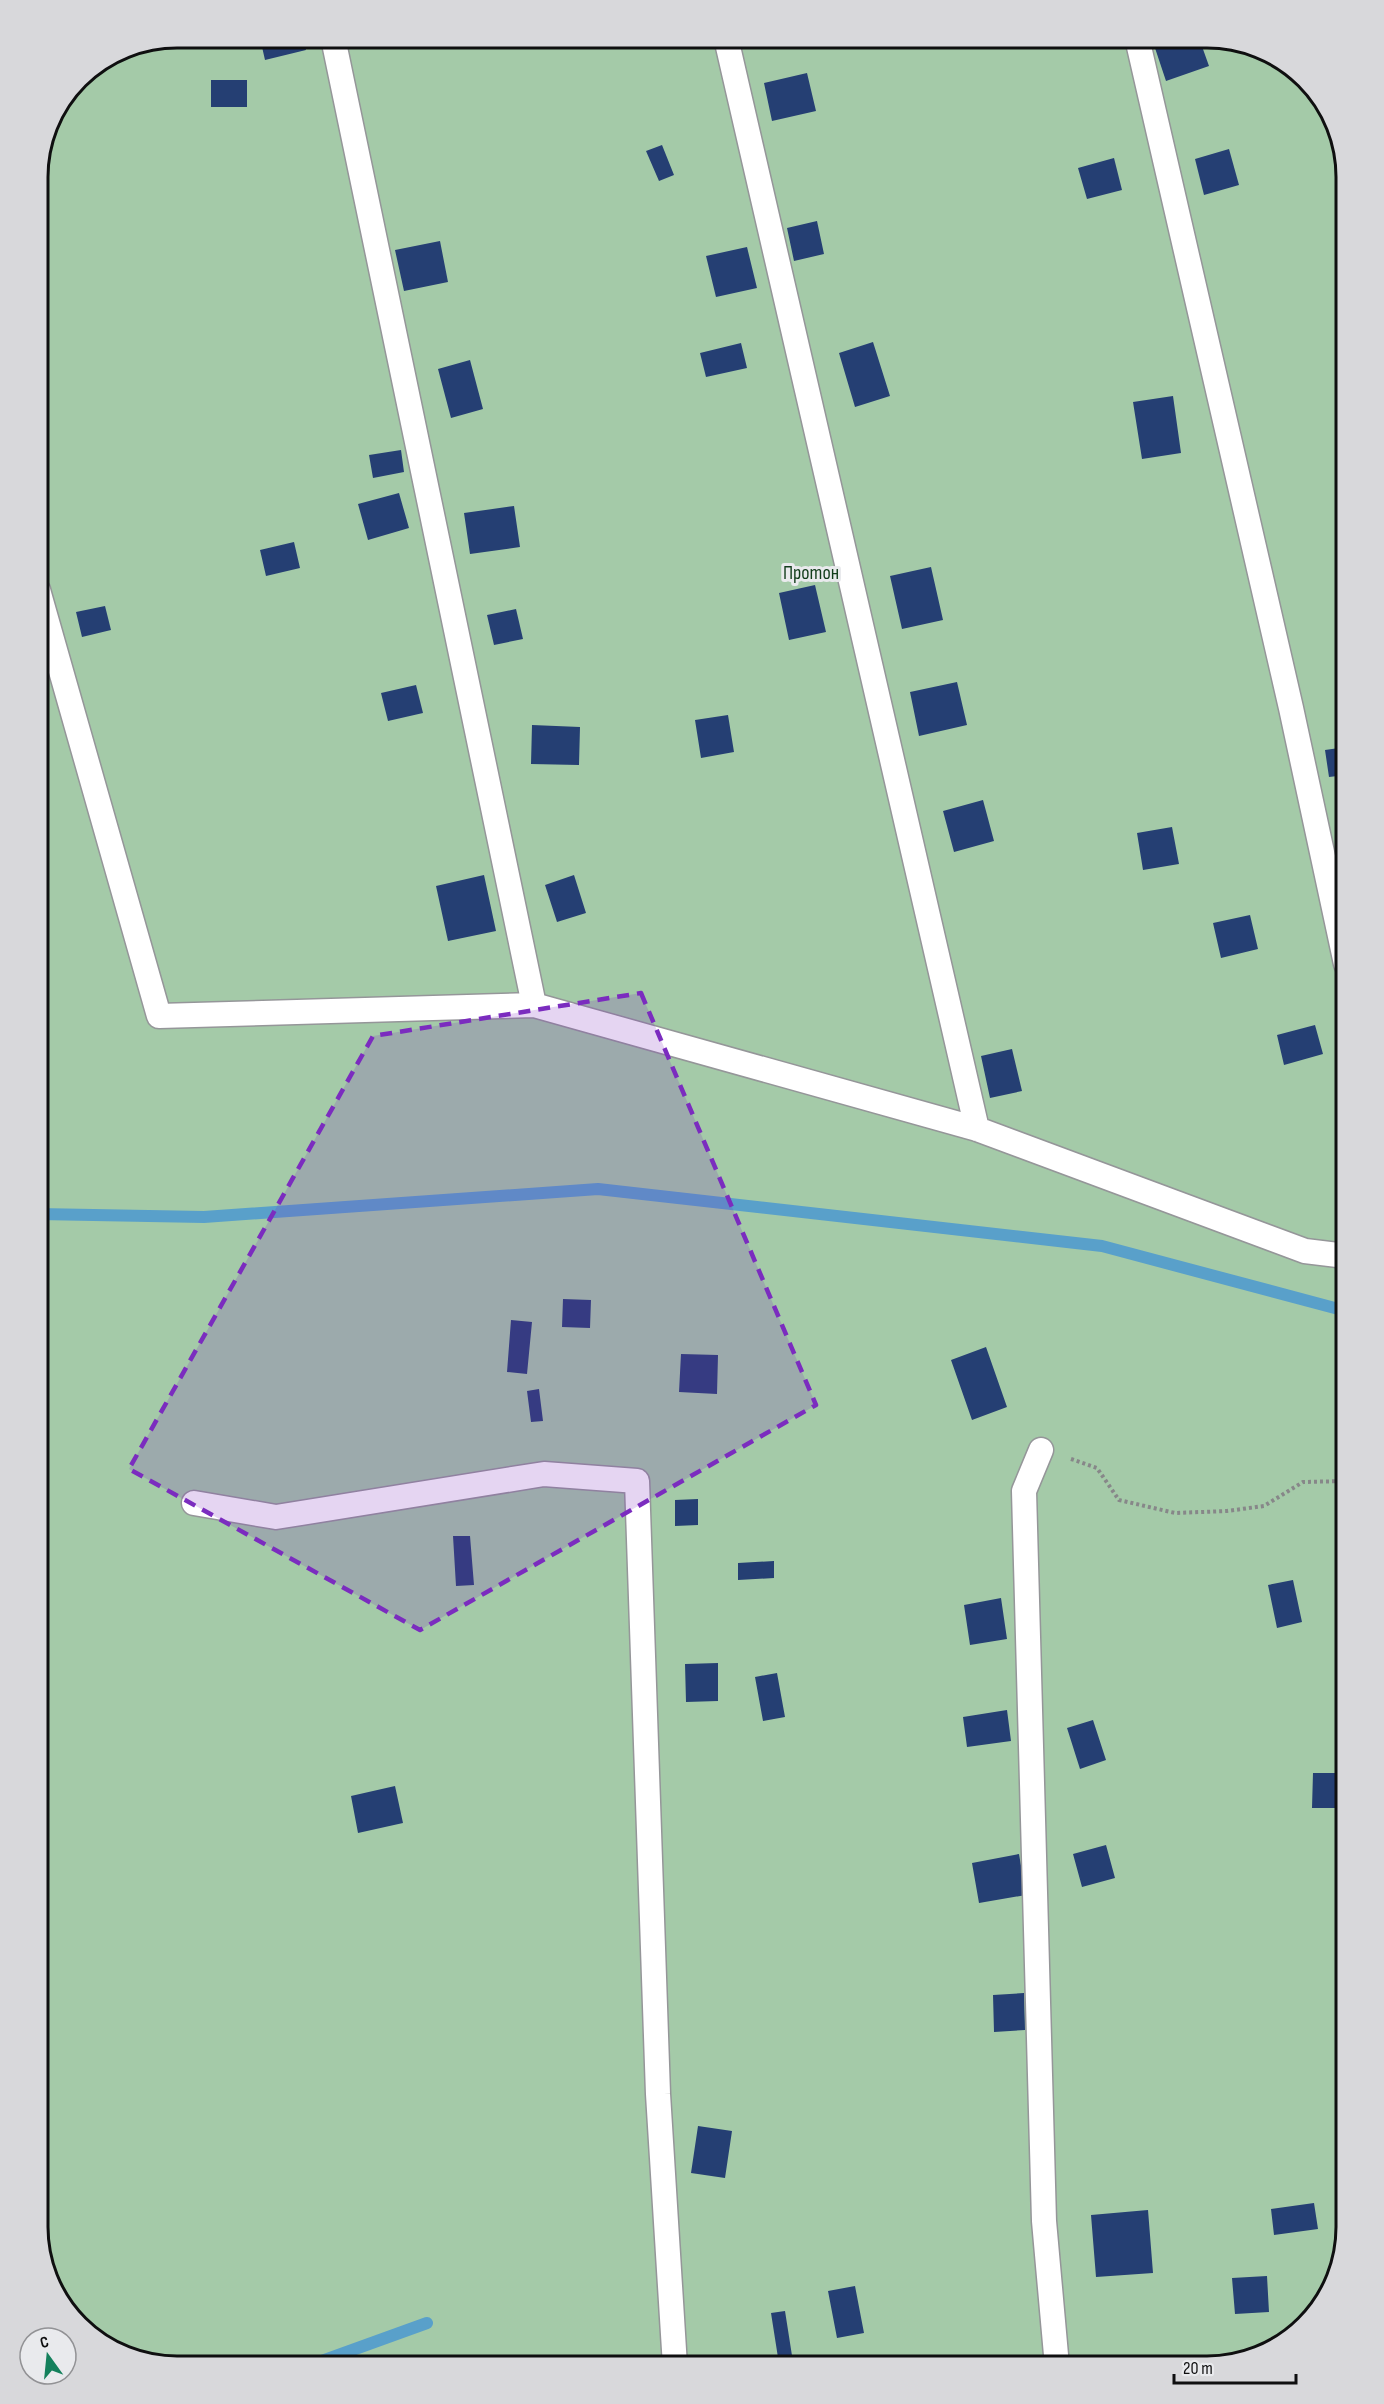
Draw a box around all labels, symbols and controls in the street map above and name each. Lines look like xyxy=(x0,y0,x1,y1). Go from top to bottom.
park label: Протон xyxy=(783,561,839,585)
north arrow xyxy=(18,2326,78,2386)
text: С xyxy=(38,2333,51,2353)
scale bar xyxy=(1174,2347,1296,2385)
text: 20 m xyxy=(1183,2358,1213,2379)

